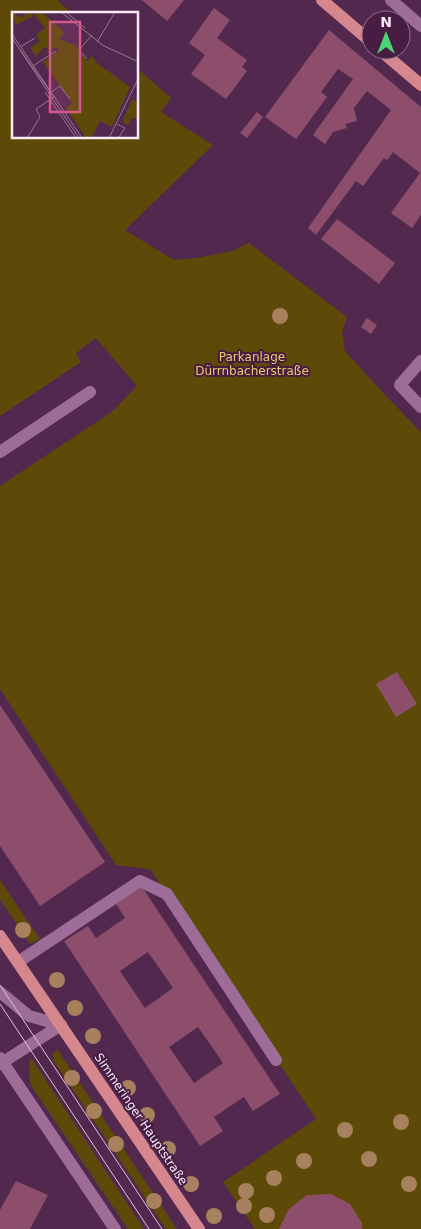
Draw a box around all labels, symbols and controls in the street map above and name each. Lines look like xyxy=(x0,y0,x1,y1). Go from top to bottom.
north arrow xyxy=(361,10,411,60)
inset map xyxy=(12,12,139,139)
text: N xyxy=(380,14,392,30)
park label: Parkanlage Dürrnbacherstraße xyxy=(195,350,309,378)
street label: Simmeringer Hauptstraße xyxy=(92,1050,190,1188)

